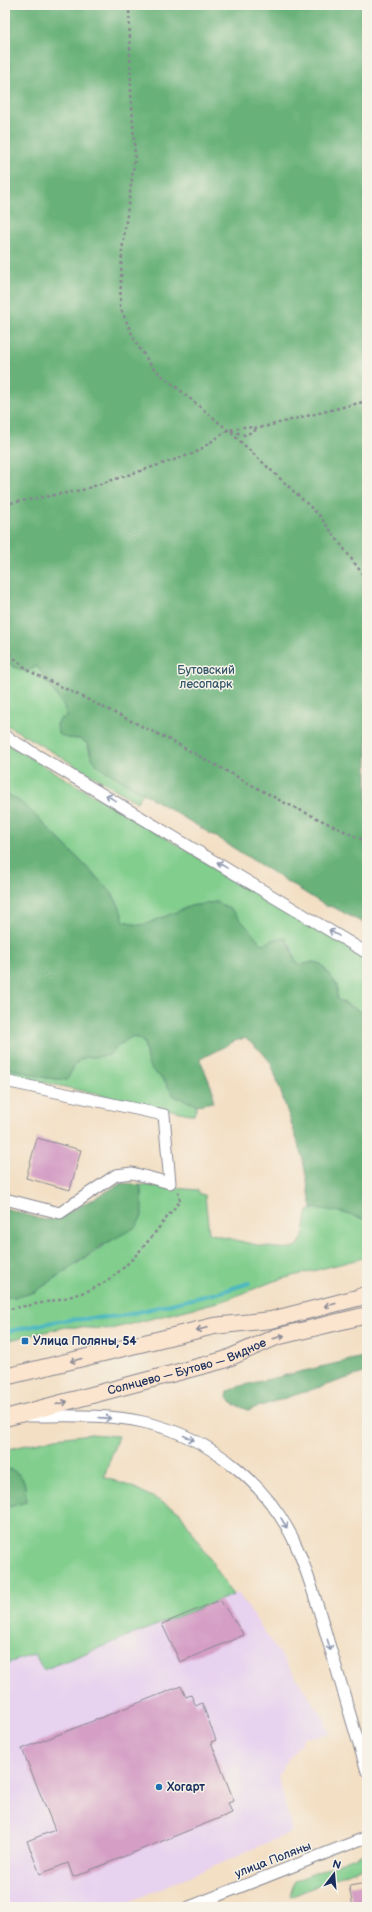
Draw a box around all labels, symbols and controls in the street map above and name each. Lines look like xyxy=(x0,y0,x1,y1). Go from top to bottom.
park label: Бутовский лесопарк xyxy=(177,663,235,692)
one-way arrow xyxy=(105,794,117,802)
one-way arrow xyxy=(216,861,228,869)
one-way arrow xyxy=(328,928,340,936)
one-way arrow xyxy=(323,1302,336,1309)
one-way arrow xyxy=(196,1325,209,1333)
one-way arrow xyxy=(273,1333,286,1340)
place label: Улица Поляны, 54 xyxy=(33,1334,136,1349)
street label: Солнцево — Бутово — Видное xyxy=(106,1335,269,1398)
marker: Улица Поляны, 54 xyxy=(20,1336,30,1346)
one-way arrow xyxy=(70,1357,83,1364)
one-way arrow xyxy=(55,1399,68,1406)
one-way arrow xyxy=(98,1414,111,1421)
one-way arrow xyxy=(182,1435,194,1442)
one-way arrow xyxy=(280,1517,288,1528)
one-way arrow xyxy=(326,1638,333,1651)
place label: Хогарт xyxy=(166,1780,205,1795)
marker: Хогарт xyxy=(154,1782,164,1792)
street label: улица Поляны xyxy=(233,1839,313,1881)
north arrow xyxy=(314,1854,354,1894)
text: N xyxy=(331,1857,342,1872)

